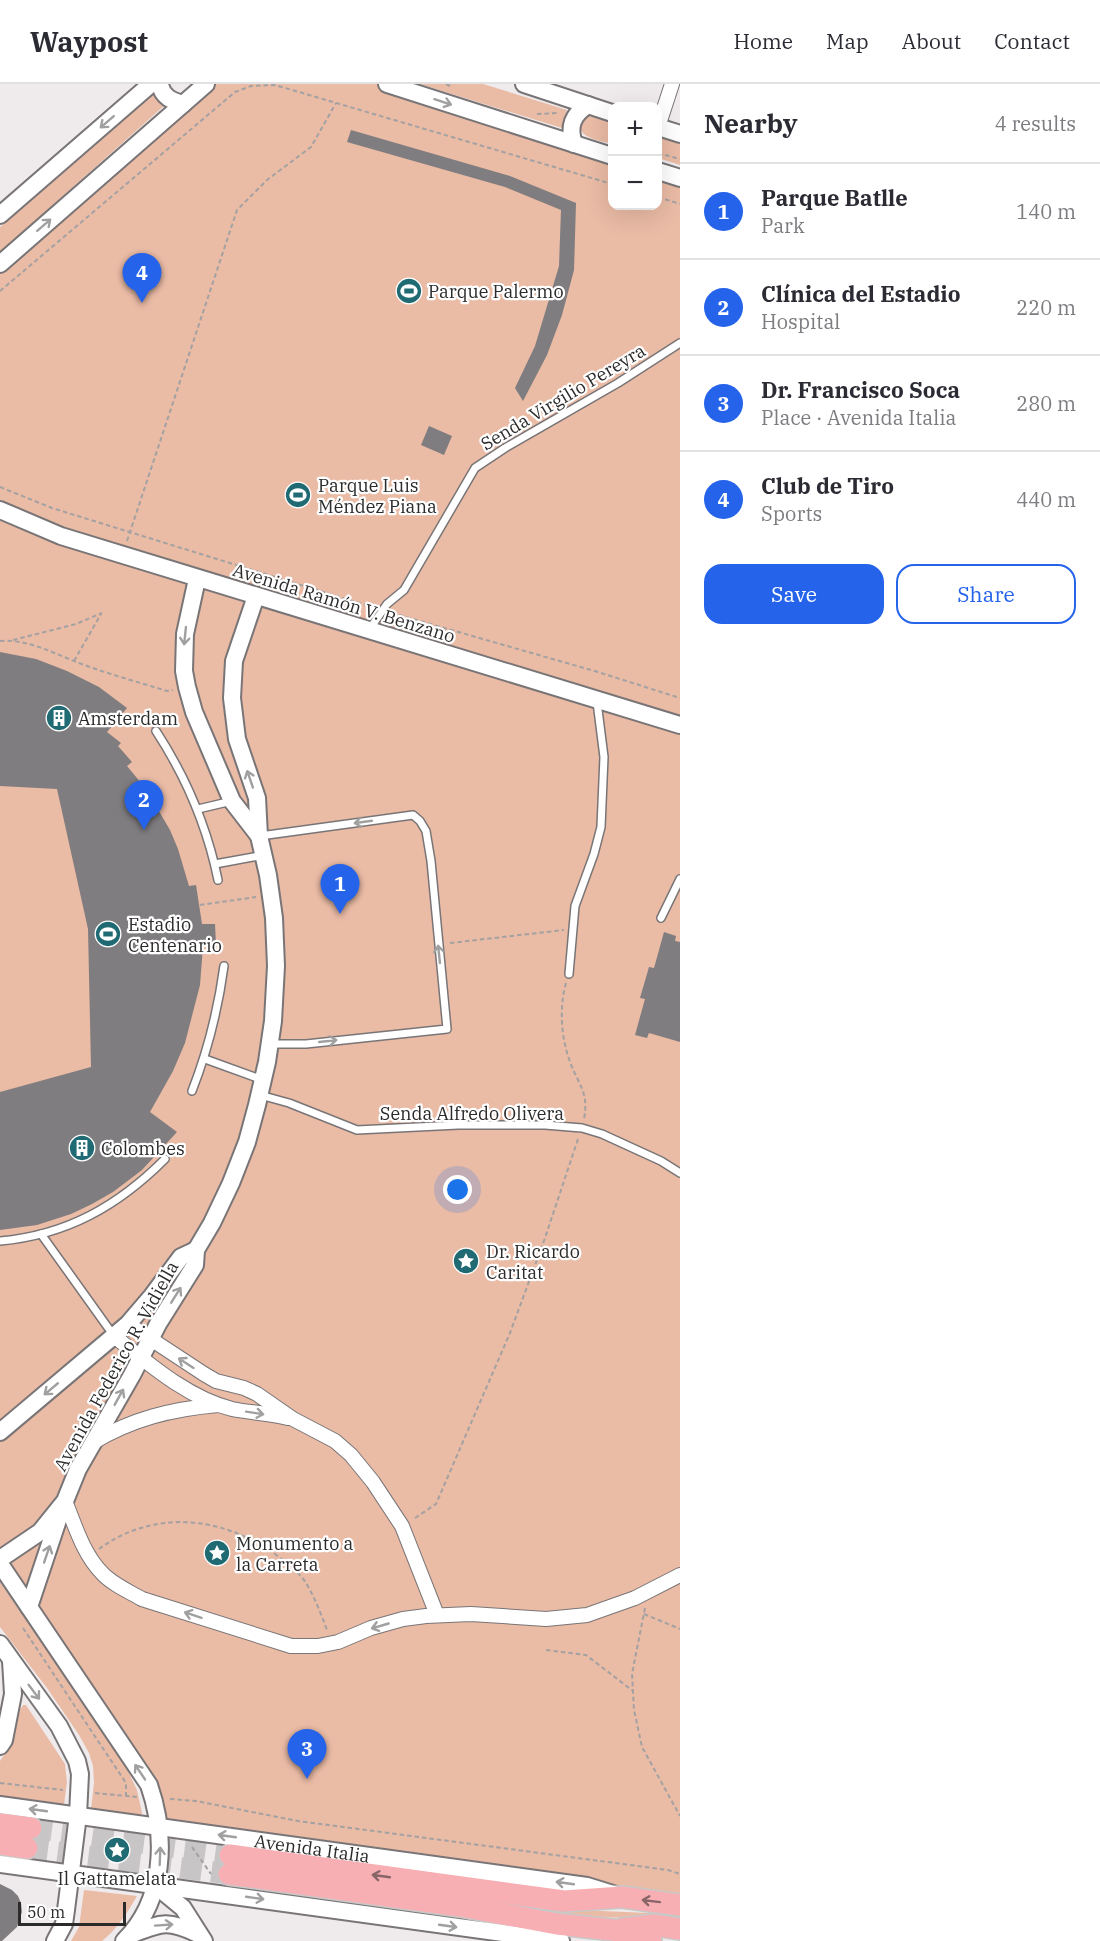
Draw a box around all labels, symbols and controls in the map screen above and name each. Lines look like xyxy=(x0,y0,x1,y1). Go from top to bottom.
text: Waypost xyxy=(30,23,148,60)
text: Home xyxy=(733,27,793,55)
text: Map xyxy=(826,27,869,55)
text: About xyxy=(902,27,961,55)
text: Contact xyxy=(994,27,1070,55)
one-way arrow xyxy=(433,97,452,108)
map controls xyxy=(608,102,662,210)
button: + xyxy=(608,102,662,156)
text: Nearby xyxy=(704,106,798,140)
text: 4 results xyxy=(995,110,1076,137)
one-way arrow xyxy=(100,115,115,129)
button: − xyxy=(608,156,662,210)
text: Parque Batlle xyxy=(761,183,908,212)
text: 1 xyxy=(718,198,730,225)
text: 140 m xyxy=(1016,198,1076,225)
text: Park xyxy=(761,212,805,239)
one-way arrow xyxy=(36,218,51,232)
pin: 4 xyxy=(122,254,162,303)
sports icon: Parque Palermo xyxy=(394,276,424,306)
text: Clínica del Estadio xyxy=(761,279,960,308)
place label: Parque Palermo xyxy=(428,280,564,303)
text: 2 xyxy=(718,294,730,321)
text: 220 m xyxy=(1016,294,1076,321)
text: Hospital xyxy=(761,308,840,335)
street label: Senda Virgilio Pereyra xyxy=(476,339,650,455)
text: Dr. Francisco Soca xyxy=(761,375,960,404)
text: 3 xyxy=(718,390,730,417)
text: 280 m xyxy=(1016,390,1076,417)
text: Place · Avenida Italia xyxy=(761,404,956,431)
text: Club de Tiro xyxy=(761,471,894,500)
place label: Parque Luis Méndez Piana xyxy=(318,474,437,518)
sports icon: Parque Luis Méndez Piana xyxy=(283,480,313,510)
text: 4 xyxy=(718,486,730,513)
text: 440 m xyxy=(1016,486,1076,513)
text: Sports xyxy=(761,500,822,527)
street label: Avenida Ramón V. Benzano xyxy=(230,558,458,648)
button: Save xyxy=(704,564,884,624)
button: Share xyxy=(896,564,1076,624)
one-way arrow xyxy=(179,625,190,645)
building icon: Amsterdam xyxy=(44,703,74,733)
place label: Amsterdam xyxy=(78,707,178,730)
one-way arrow xyxy=(244,770,255,789)
pin: 2 xyxy=(124,780,164,830)
one-way arrow xyxy=(353,817,373,828)
pin: 1 xyxy=(320,864,360,914)
place label: Estadio Centenario xyxy=(128,913,222,957)
sports icon: Estadio Centenario xyxy=(93,919,123,949)
one-way arrow xyxy=(433,944,444,964)
one-way arrow xyxy=(318,1035,337,1046)
street label: Senda Alfredo Olivera xyxy=(380,1102,564,1125)
building icon: Colombes xyxy=(67,1133,97,1163)
place label: Colombes xyxy=(101,1137,185,1160)
your location xyxy=(443,1175,472,1204)
place label: Dr. Ricardo Caritat xyxy=(486,1240,580,1284)
place icon: Dr. Ricardo Caritat xyxy=(451,1246,481,1276)
street label: Avenida Federico R. Vidiella xyxy=(49,1257,184,1475)
one-way arrow xyxy=(170,1287,182,1304)
one-way arrow xyxy=(178,1357,195,1369)
one-way arrow xyxy=(44,1382,59,1396)
one-way arrow xyxy=(114,1389,125,1407)
one-way arrow xyxy=(245,1407,265,1418)
place label: Monumento a la Carreta xyxy=(236,1532,353,1576)
place icon: Monumento a la Carreta xyxy=(202,1538,232,1568)
one-way arrow xyxy=(42,1545,53,1564)
one-way arrow xyxy=(184,1609,203,1620)
one-way arrow xyxy=(371,1621,390,1632)
one-way arrow xyxy=(28,1683,40,1699)
pin: 3 xyxy=(288,1730,326,1779)
one-way arrow xyxy=(134,1764,146,1780)
one-way arrow xyxy=(29,1805,49,1816)
street label: Avenida Italia xyxy=(253,1829,371,1867)
one-way arrow xyxy=(217,1830,237,1841)
place icon: Il Gattamelata xyxy=(102,1835,132,1865)
one-way arrow xyxy=(155,1846,166,1866)
place label: Il Gattamelata xyxy=(58,1867,177,1890)
one-way arrow xyxy=(371,1870,391,1881)
one-way arrow xyxy=(556,1877,576,1888)
one-way arrow xyxy=(244,1892,264,1903)
one-way arrow xyxy=(641,1895,661,1906)
scale bar xyxy=(18,1899,126,1926)
text: 50 m xyxy=(27,1902,65,1922)
one-way arrow xyxy=(154,1919,173,1930)
one-way arrow xyxy=(437,1920,457,1931)

